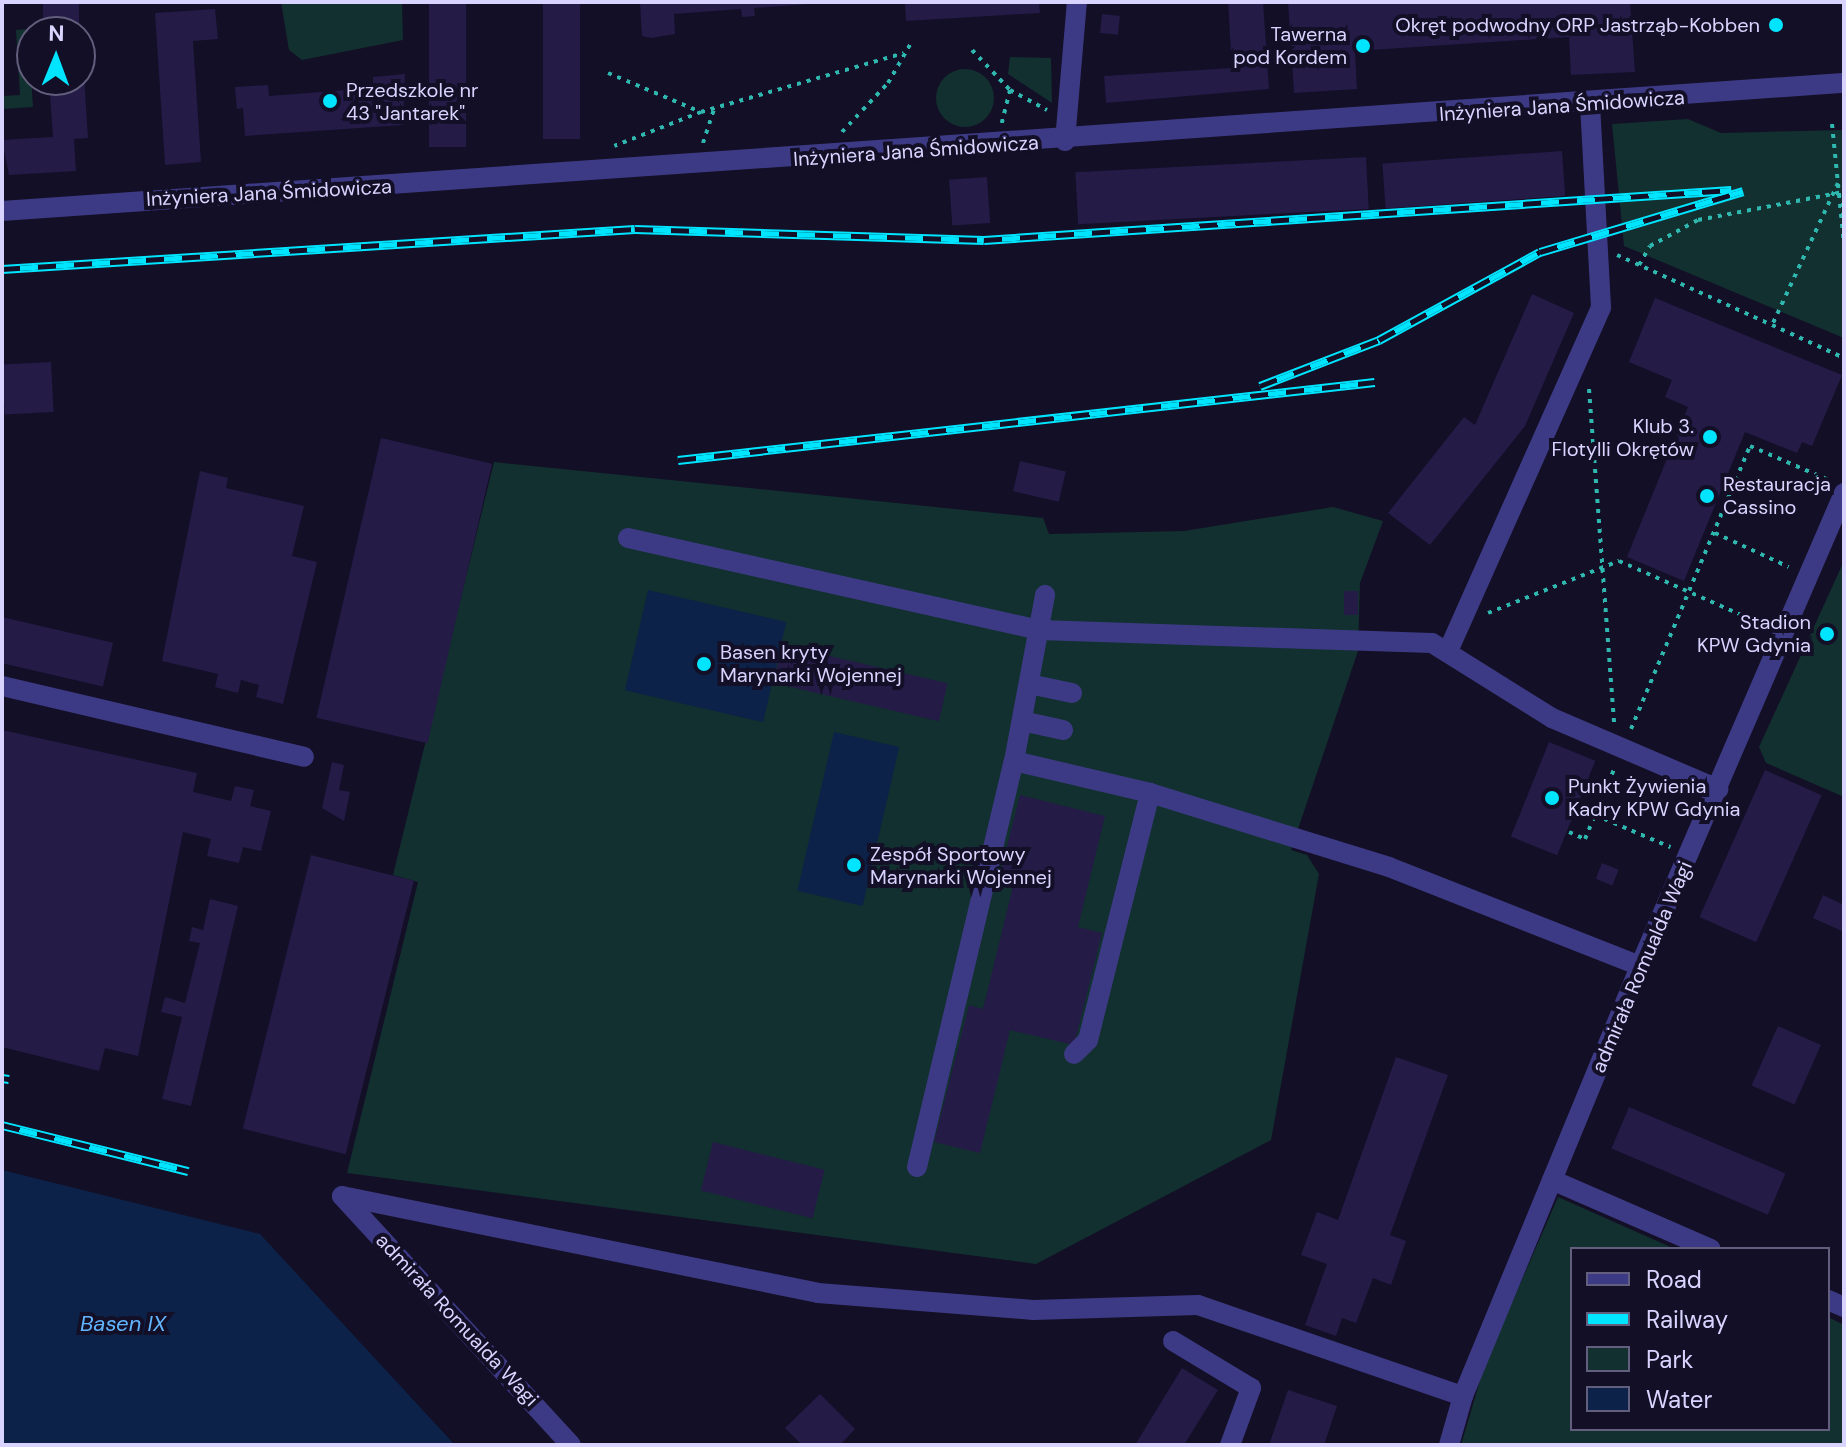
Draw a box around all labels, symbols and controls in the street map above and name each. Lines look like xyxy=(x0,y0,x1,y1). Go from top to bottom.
place label: Okręt podwodny ORP Jastrząb-Kobben xyxy=(1395,13,1760,37)
north arrow xyxy=(16,16,96,96)
marker: Okręt podwodny ORP Jastrząb-Kobben xyxy=(1767,16,1785,34)
text: N xyxy=(48,19,65,48)
place label: Tawerna pod Kordem xyxy=(1233,22,1347,69)
marker: Tawerna pod Kordem xyxy=(1354,37,1372,55)
place label: Przedszkole nr 43 "Jantarek" xyxy=(346,78,478,125)
street label: Inżyniera Jana Śmidowicza xyxy=(1438,85,1686,127)
marker: Przedszkole nr 43 "Jantarek" xyxy=(321,92,339,110)
street label: Inżyniera Jana Śmidowicza xyxy=(792,130,1040,172)
street label: Inżyniera Jana Śmidowicza xyxy=(146,175,392,211)
place label: Klub 3. Flotylli Okrętów xyxy=(1551,414,1694,461)
marker: Klub 3. Flotylli Okrętów xyxy=(1701,428,1719,446)
place label: Restauracja Cassino xyxy=(1723,472,1831,519)
marker: Restauracja Cassino xyxy=(1698,487,1716,505)
place label: Stadion KPW Gdynia xyxy=(1697,610,1811,657)
marker: Stadion KPW Gdynia xyxy=(1818,625,1836,643)
place label: Basen kryty Marynarki Wojennej xyxy=(720,640,902,687)
marker: Basen kryty Marynarki Wojennej xyxy=(695,655,713,673)
place label: Punkt Żywienia Kadry KPW Gdynia xyxy=(1568,774,1740,821)
marker: Punkt Żywienia Kadry KPW Gdynia xyxy=(1543,789,1561,807)
place label: Zespół Sportowy Marynarki Wojennej xyxy=(870,842,1052,889)
marker: Zespół Sportowy Marynarki Wojennej xyxy=(845,856,863,874)
street label: admirała Romualda Wagi xyxy=(1587,858,1697,1076)
street label: admirała Romualda Wagi xyxy=(371,1229,543,1411)
legend xyxy=(1570,1247,1830,1431)
text: Road xyxy=(1646,1264,1702,1295)
text: Railway xyxy=(1646,1304,1728,1335)
water label: Basen IX xyxy=(80,1311,166,1337)
text: Park xyxy=(1646,1344,1693,1375)
text: Water xyxy=(1646,1384,1712,1415)

